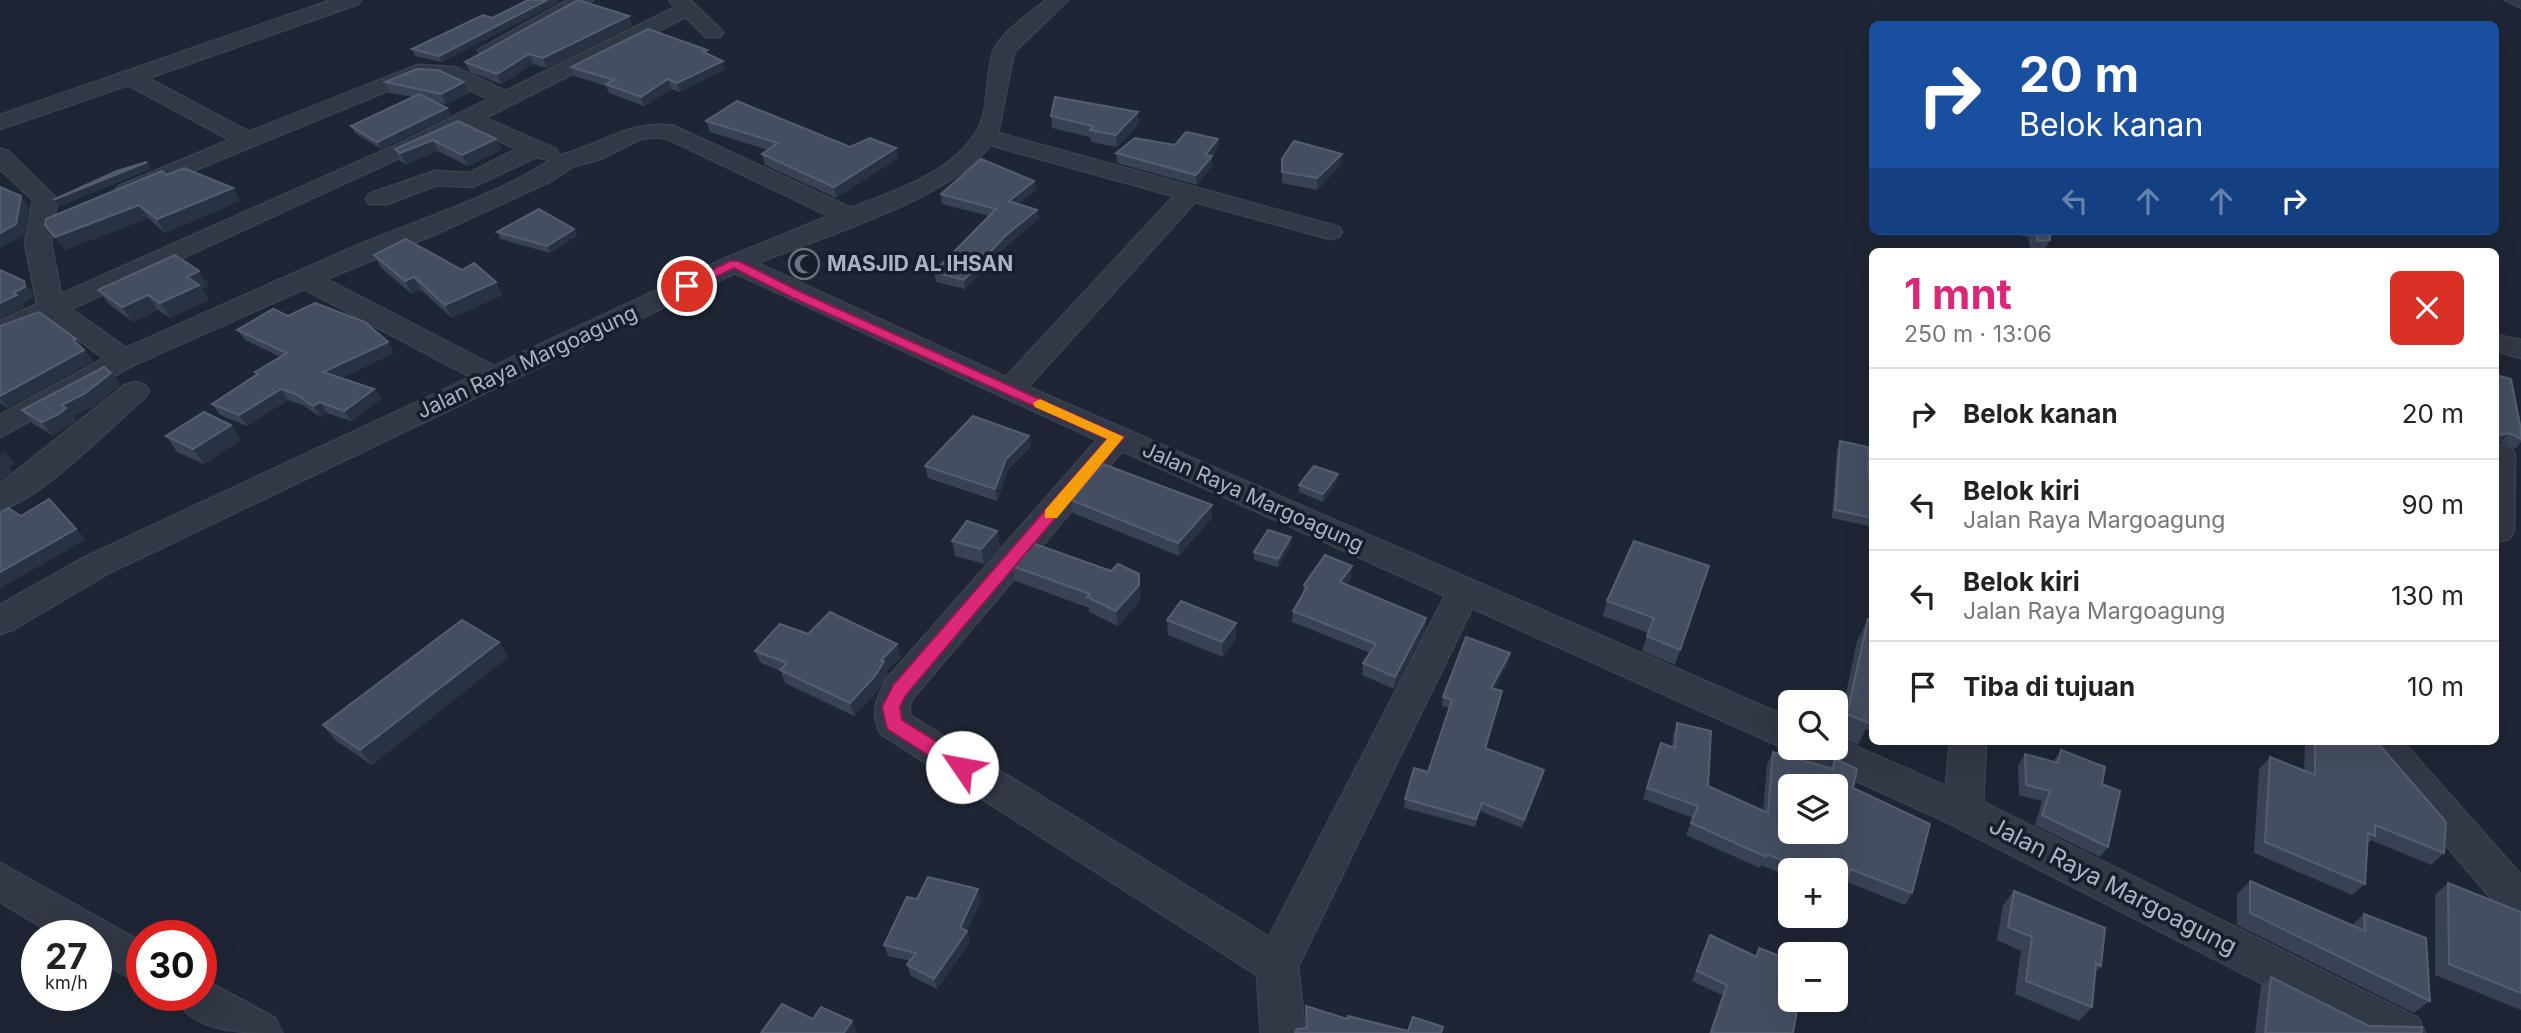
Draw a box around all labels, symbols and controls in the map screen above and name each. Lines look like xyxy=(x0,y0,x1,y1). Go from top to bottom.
text: 20 m xyxy=(2019,45,2139,104)
icon: right xyxy=(1904,49,1995,140)
text: Belok kanan xyxy=(2019,105,2203,144)
icon: left xyxy=(2056,182,2094,220)
icon: ahead xyxy=(2129,182,2167,220)
icon: ahead xyxy=(2202,182,2240,220)
icon: right xyxy=(2275,182,2313,220)
mosque icon: MASJID AL IHSAN xyxy=(787,247,821,281)
place label: MASJID AL IHSAN xyxy=(827,251,1013,276)
pin xyxy=(657,256,717,316)
icon: arrive xyxy=(668,267,706,305)
text: 1 mnt xyxy=(1904,268,2012,319)
button: close xyxy=(2390,271,2464,345)
street label: Jalan Raya Margoagung xyxy=(413,300,641,424)
text: 250 m · 13:06 xyxy=(1904,320,2052,348)
icon: right xyxy=(1904,395,1942,433)
text: Belok kanan xyxy=(1963,398,2118,429)
text: 20 m xyxy=(2402,398,2464,429)
street label: Jalan Raya Margoagung xyxy=(1139,436,1368,557)
text: Belok kiri xyxy=(1963,475,2080,506)
icon: left xyxy=(1904,486,1942,524)
text: 90 m xyxy=(2401,489,2464,520)
text: Jalan Raya Margoagung xyxy=(1963,506,2225,534)
text: Belok kiri xyxy=(1963,566,2080,597)
icon: left xyxy=(1904,577,1942,615)
text: 130 m xyxy=(2391,580,2464,611)
text: Jalan Raya Margoagung xyxy=(1963,597,2225,625)
icon: arrive xyxy=(1904,668,1942,706)
text: Tiba di tujuan xyxy=(1963,671,2135,702)
text: 10 m xyxy=(2407,671,2464,702)
map controls xyxy=(1778,690,1848,1012)
button: search xyxy=(1778,690,1848,760)
position arrow xyxy=(925,730,999,804)
button: layers xyxy=(1778,774,1848,844)
street label: Jalan Raya Margoagung xyxy=(1985,810,2242,961)
button: + xyxy=(1778,858,1848,928)
speed limit sign: 30 xyxy=(126,920,217,1011)
text: 27 xyxy=(45,935,88,977)
button: − xyxy=(1778,942,1848,1012)
text: km/h xyxy=(45,972,88,993)

